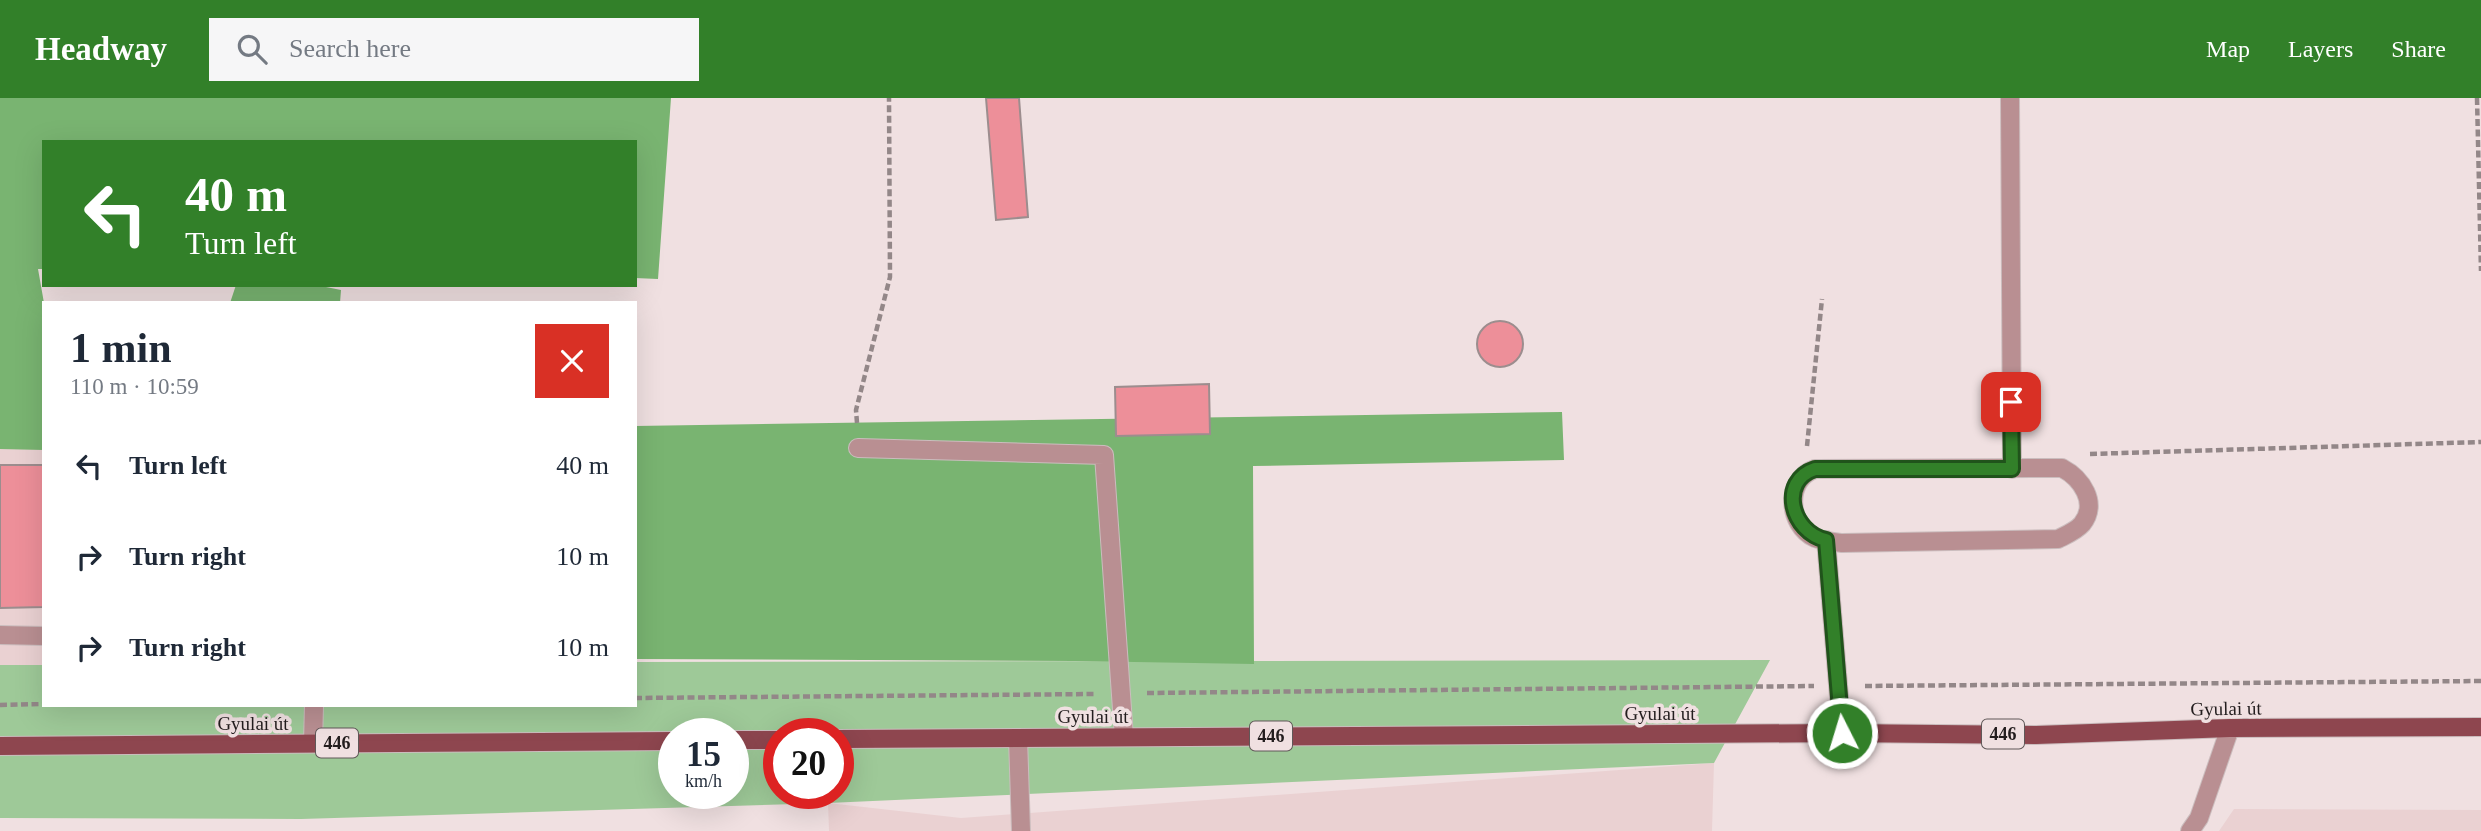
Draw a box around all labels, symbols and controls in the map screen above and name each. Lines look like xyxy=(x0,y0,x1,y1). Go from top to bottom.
search box xyxy=(209,18,699,81)
icon: search xyxy=(233,30,271,68)
text: Headway xyxy=(35,31,167,67)
text: Search here xyxy=(289,34,411,63)
text: Map xyxy=(2206,36,2250,62)
text: Layers xyxy=(2288,36,2353,62)
text: Share xyxy=(2391,36,2446,62)
text: 40 m xyxy=(185,167,287,222)
icon: left xyxy=(70,168,161,259)
text: Turn left xyxy=(185,225,297,261)
button: close xyxy=(535,324,609,398)
text: 1 min xyxy=(70,325,172,371)
pin xyxy=(1981,372,2041,432)
text: 110 m · 10:59 xyxy=(70,374,199,399)
icon: arrive xyxy=(1992,383,2030,421)
icon: left xyxy=(70,447,108,485)
text: Turn left xyxy=(129,451,227,480)
text: 40 m xyxy=(556,451,609,480)
icon: right xyxy=(70,538,108,576)
text: Turn right xyxy=(129,542,246,571)
text: 10 m xyxy=(556,542,609,571)
icon: right xyxy=(70,629,108,667)
text: Turn right xyxy=(129,633,246,662)
text: 10 m xyxy=(556,633,609,662)
position arrow xyxy=(1805,696,1879,770)
street label: Gyulai út xyxy=(2190,697,2263,720)
street label: Gyulai út xyxy=(1624,703,1696,724)
street label: Gyulai út xyxy=(1057,706,1129,727)
street label: Gyulai út xyxy=(217,713,289,734)
speed limit sign: 20 xyxy=(763,718,854,809)
road number: 446 xyxy=(1982,720,2024,748)
road number: 446 xyxy=(1250,722,1292,750)
road number: 446 xyxy=(316,728,358,758)
text: 15 xyxy=(686,735,721,774)
text: km/h xyxy=(685,771,722,791)

